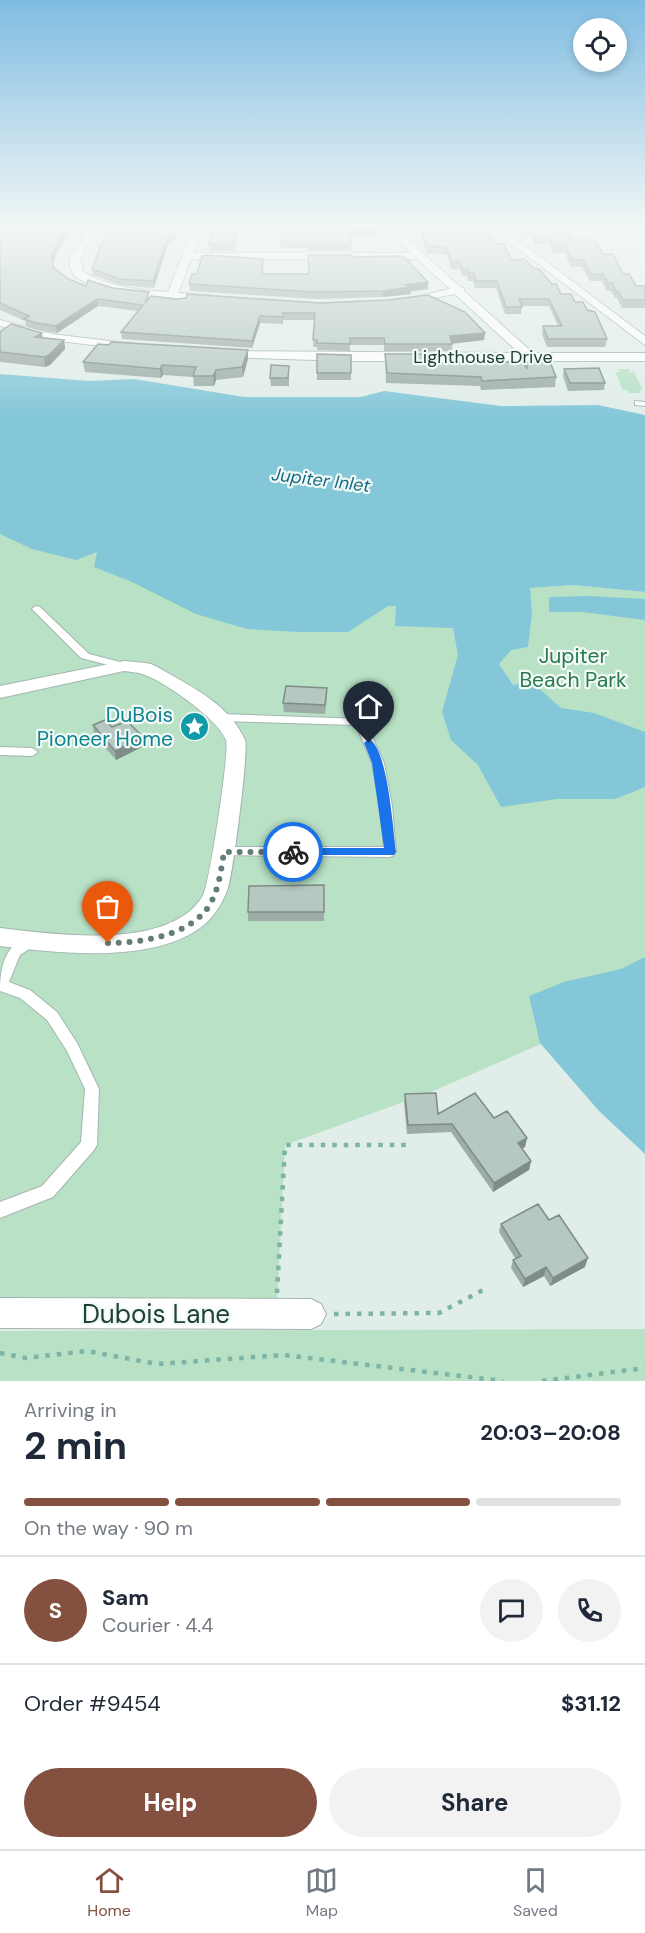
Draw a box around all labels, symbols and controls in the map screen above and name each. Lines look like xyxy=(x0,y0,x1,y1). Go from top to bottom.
map controls xyxy=(573,18,627,72)
button: locate xyxy=(573,18,627,72)
street label: Lighthouse Drive xyxy=(413,345,553,369)
water label: Jupiter Inlet xyxy=(270,462,373,498)
park label: Jupiter Beach Park xyxy=(519,642,627,694)
pin xyxy=(343,681,394,743)
icon: home xyxy=(352,690,385,723)
place label: DuBois Pioneer Home xyxy=(37,701,173,753)
place icon: DuBois Pioneer Home xyxy=(178,711,210,743)
courier xyxy=(263,822,323,882)
icon: bike xyxy=(277,836,310,869)
pin xyxy=(82,881,133,943)
icon: bag xyxy=(91,890,124,923)
street label: Dubois Lane xyxy=(82,1297,230,1331)
text: Arriving in xyxy=(24,1397,116,1423)
text: 20:03–20:08 xyxy=(480,1418,621,1447)
text: 2 min xyxy=(24,1420,127,1471)
text: On the way · 90 m xyxy=(24,1515,193,1541)
button: chat xyxy=(480,1579,543,1642)
button: phone xyxy=(558,1579,621,1642)
text: Sam xyxy=(102,1583,149,1612)
text: S xyxy=(49,1596,62,1625)
text: Courier · 4.4 xyxy=(102,1612,213,1638)
text: Order #9454 xyxy=(24,1689,161,1718)
text: $31.12 xyxy=(561,1689,621,1718)
button: Help xyxy=(24,1768,317,1837)
button: Share xyxy=(329,1768,621,1837)
tab: Home xyxy=(87,1864,131,1921)
tab: Map xyxy=(305,1864,338,1921)
tab: Saved xyxy=(513,1864,558,1921)

